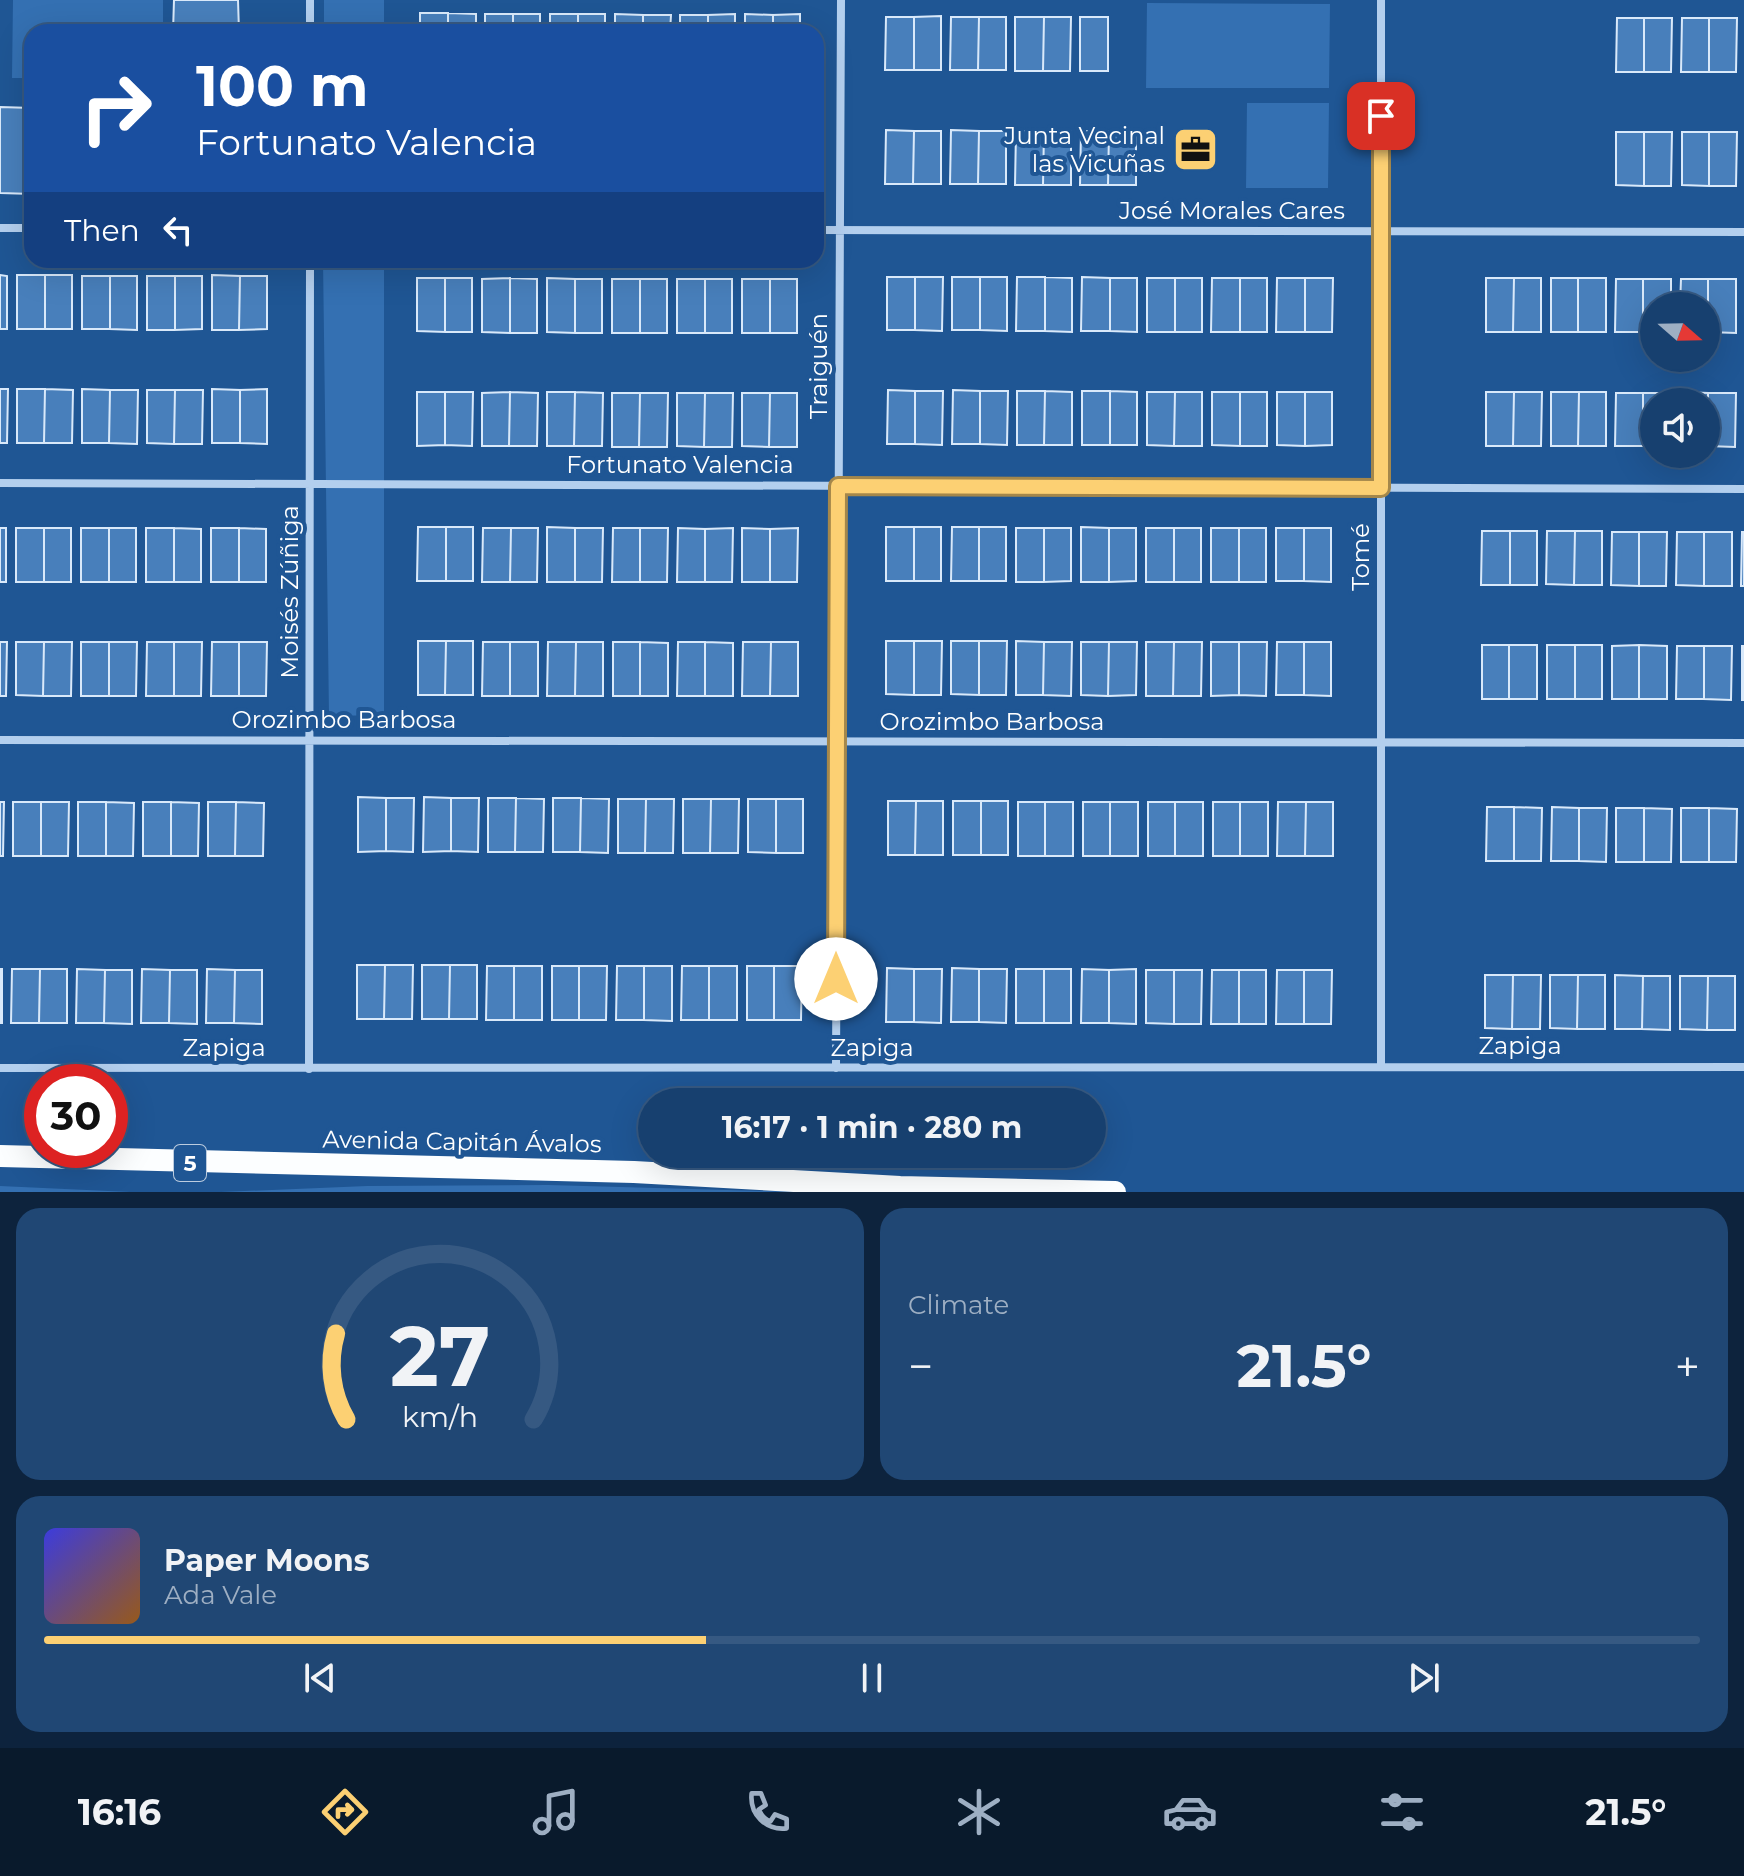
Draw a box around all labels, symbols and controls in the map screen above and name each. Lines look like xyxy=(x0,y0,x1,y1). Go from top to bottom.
text: 100 m xyxy=(196,52,369,120)
icon: right xyxy=(64,56,168,160)
pin xyxy=(1347,82,1415,150)
icon: arrive xyxy=(1359,94,1403,138)
text: Fortunato Valencia xyxy=(196,120,537,164)
place label: Junta Vecinal las Vicuñas xyxy=(1003,121,1165,178)
office icon: Junta Vecinal las Vicuñas xyxy=(1172,126,1220,174)
street label: José Morales Cares xyxy=(1118,196,1345,225)
icon: left xyxy=(156,208,200,252)
text: Then xyxy=(64,212,140,249)
north arrow xyxy=(1640,292,1720,372)
map controls xyxy=(1640,292,1720,468)
street label: Traiguén xyxy=(804,313,833,419)
button: sound xyxy=(1640,388,1720,468)
street label: Fortunato Valencia xyxy=(566,450,794,479)
street label: Moisés Zúñiga xyxy=(275,505,304,679)
street label: Tomé xyxy=(1346,523,1375,591)
street label: Orozimbo Barbosa xyxy=(232,705,456,734)
street label: Orozimbo Barbosa xyxy=(880,707,1104,736)
position arrow xyxy=(794,937,878,1021)
street label: Zapiga xyxy=(1478,1031,1562,1060)
street label: Zapiga xyxy=(182,1033,266,1062)
street label: Zapiga xyxy=(830,1033,914,1062)
speed limit sign: 30 xyxy=(24,1064,128,1168)
text: 16:17 · 1 min · 280 m xyxy=(722,1109,1022,1146)
street label: Avenida Capitán Ávalos xyxy=(322,1125,602,1158)
road number: 5 xyxy=(174,1145,206,1181)
text: Climate xyxy=(908,1289,1009,1321)
text: 27 xyxy=(390,1305,490,1407)
text: 21.5° xyxy=(1236,1329,1372,1402)
text: − xyxy=(908,1339,933,1393)
text: + xyxy=(1675,1339,1700,1393)
text: km/h xyxy=(402,1399,478,1434)
text: Paper Moons xyxy=(164,1542,370,1579)
text: Ada Vale xyxy=(164,1579,277,1611)
icon: previous xyxy=(298,1656,342,1700)
icon: pause xyxy=(850,1656,894,1700)
icon: next xyxy=(1402,1656,1446,1700)
icon: directions xyxy=(317,1784,373,1840)
icon: music xyxy=(528,1784,584,1840)
icon: phone xyxy=(740,1784,796,1840)
icon: climate xyxy=(951,1784,1007,1840)
icon: car xyxy=(1162,1784,1218,1840)
icon: filters xyxy=(1374,1784,1430,1840)
text: 16:16 xyxy=(78,1790,161,1834)
text: 21.5° xyxy=(1585,1790,1666,1834)

